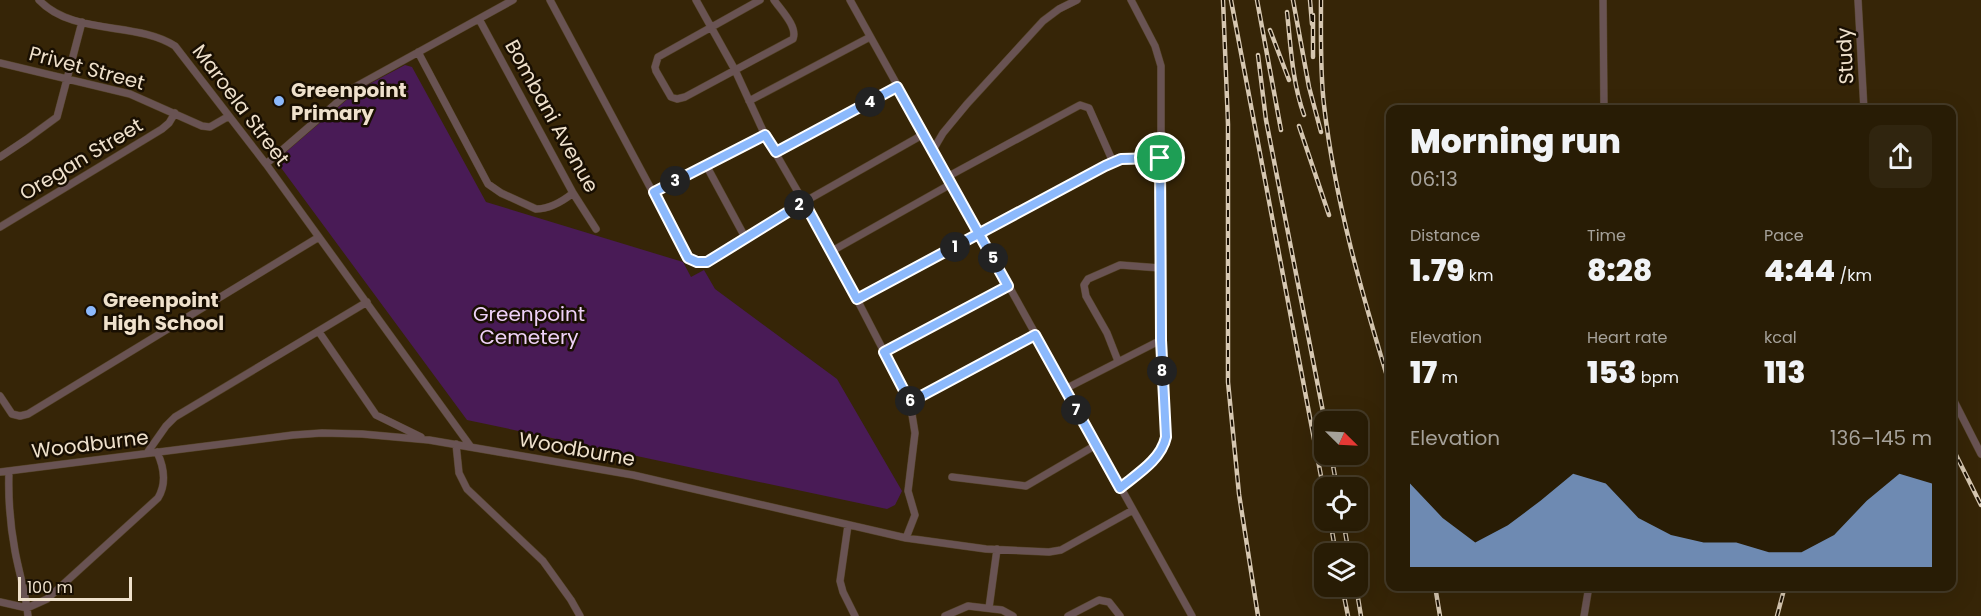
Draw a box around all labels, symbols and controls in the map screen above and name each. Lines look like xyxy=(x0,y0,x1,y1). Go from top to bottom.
street label: Study xyxy=(1830,27,1860,85)
street label: Bombani Avenue xyxy=(498,34,606,198)
street label: Maroela Street xyxy=(186,38,296,172)
street label: Privet Street xyxy=(26,39,148,97)
place label: Greenpoint Primary xyxy=(291,76,407,127)
pin: 4 xyxy=(855,87,885,117)
text: 4 xyxy=(865,90,875,113)
marker: Greenpoint Primary xyxy=(272,94,286,108)
street label: Oregan Street xyxy=(14,111,148,207)
text: Morning run xyxy=(1410,118,1621,165)
button: share xyxy=(1869,125,1932,188)
pin xyxy=(1134,132,1185,183)
icon: arrive xyxy=(1143,141,1176,174)
text: 06:13 xyxy=(1410,165,1458,193)
pin: 3 xyxy=(660,166,690,196)
text: 3 xyxy=(670,169,680,192)
pin: 2 xyxy=(784,190,814,220)
text: 2 xyxy=(794,193,804,216)
text: Distance xyxy=(1410,224,1480,247)
text: Time xyxy=(1587,224,1626,247)
text: Pace xyxy=(1764,224,1804,247)
pin: 1 xyxy=(940,232,970,262)
text: 1 xyxy=(952,235,958,258)
pin: 5 xyxy=(978,243,1008,273)
text: 5 xyxy=(988,246,998,269)
text: 1.79 xyxy=(1410,249,1465,292)
text: 8:28 xyxy=(1587,249,1652,292)
text: 4:44 xyxy=(1764,249,1835,292)
text: km xyxy=(1465,264,1494,287)
text: /km xyxy=(1835,264,1872,287)
place label: Greenpoint High School xyxy=(103,286,224,337)
park label: Greenpoint Cemetery xyxy=(473,300,585,351)
marker: Greenpoint High School xyxy=(84,304,98,318)
text: Elevation xyxy=(1410,326,1482,349)
text: Heart rate xyxy=(1587,326,1667,349)
text: kcal xyxy=(1764,326,1797,349)
text: 17 xyxy=(1410,351,1437,394)
text: 153 xyxy=(1587,351,1637,394)
text: 113 xyxy=(1764,351,1806,394)
pin: 8 xyxy=(1147,356,1177,386)
text: 8 xyxy=(1157,359,1167,382)
text: m xyxy=(1437,366,1458,389)
text: bpm xyxy=(1637,366,1679,389)
pin: 6 xyxy=(895,386,925,416)
text: 6 xyxy=(905,389,915,412)
pin: 7 xyxy=(1061,395,1091,425)
text: 7 xyxy=(1072,398,1080,421)
north arrow xyxy=(1314,411,1368,465)
map controls xyxy=(1314,411,1368,597)
street label: Woodburne xyxy=(30,423,150,465)
text: Elevation xyxy=(1410,424,1500,452)
text: 136–145 m xyxy=(1830,424,1932,452)
street label: Woodburne xyxy=(517,425,637,473)
button: locate xyxy=(1314,477,1368,531)
button: layers xyxy=(1314,543,1368,597)
scale bar xyxy=(18,574,132,602)
text: 100 m xyxy=(27,576,73,599)

